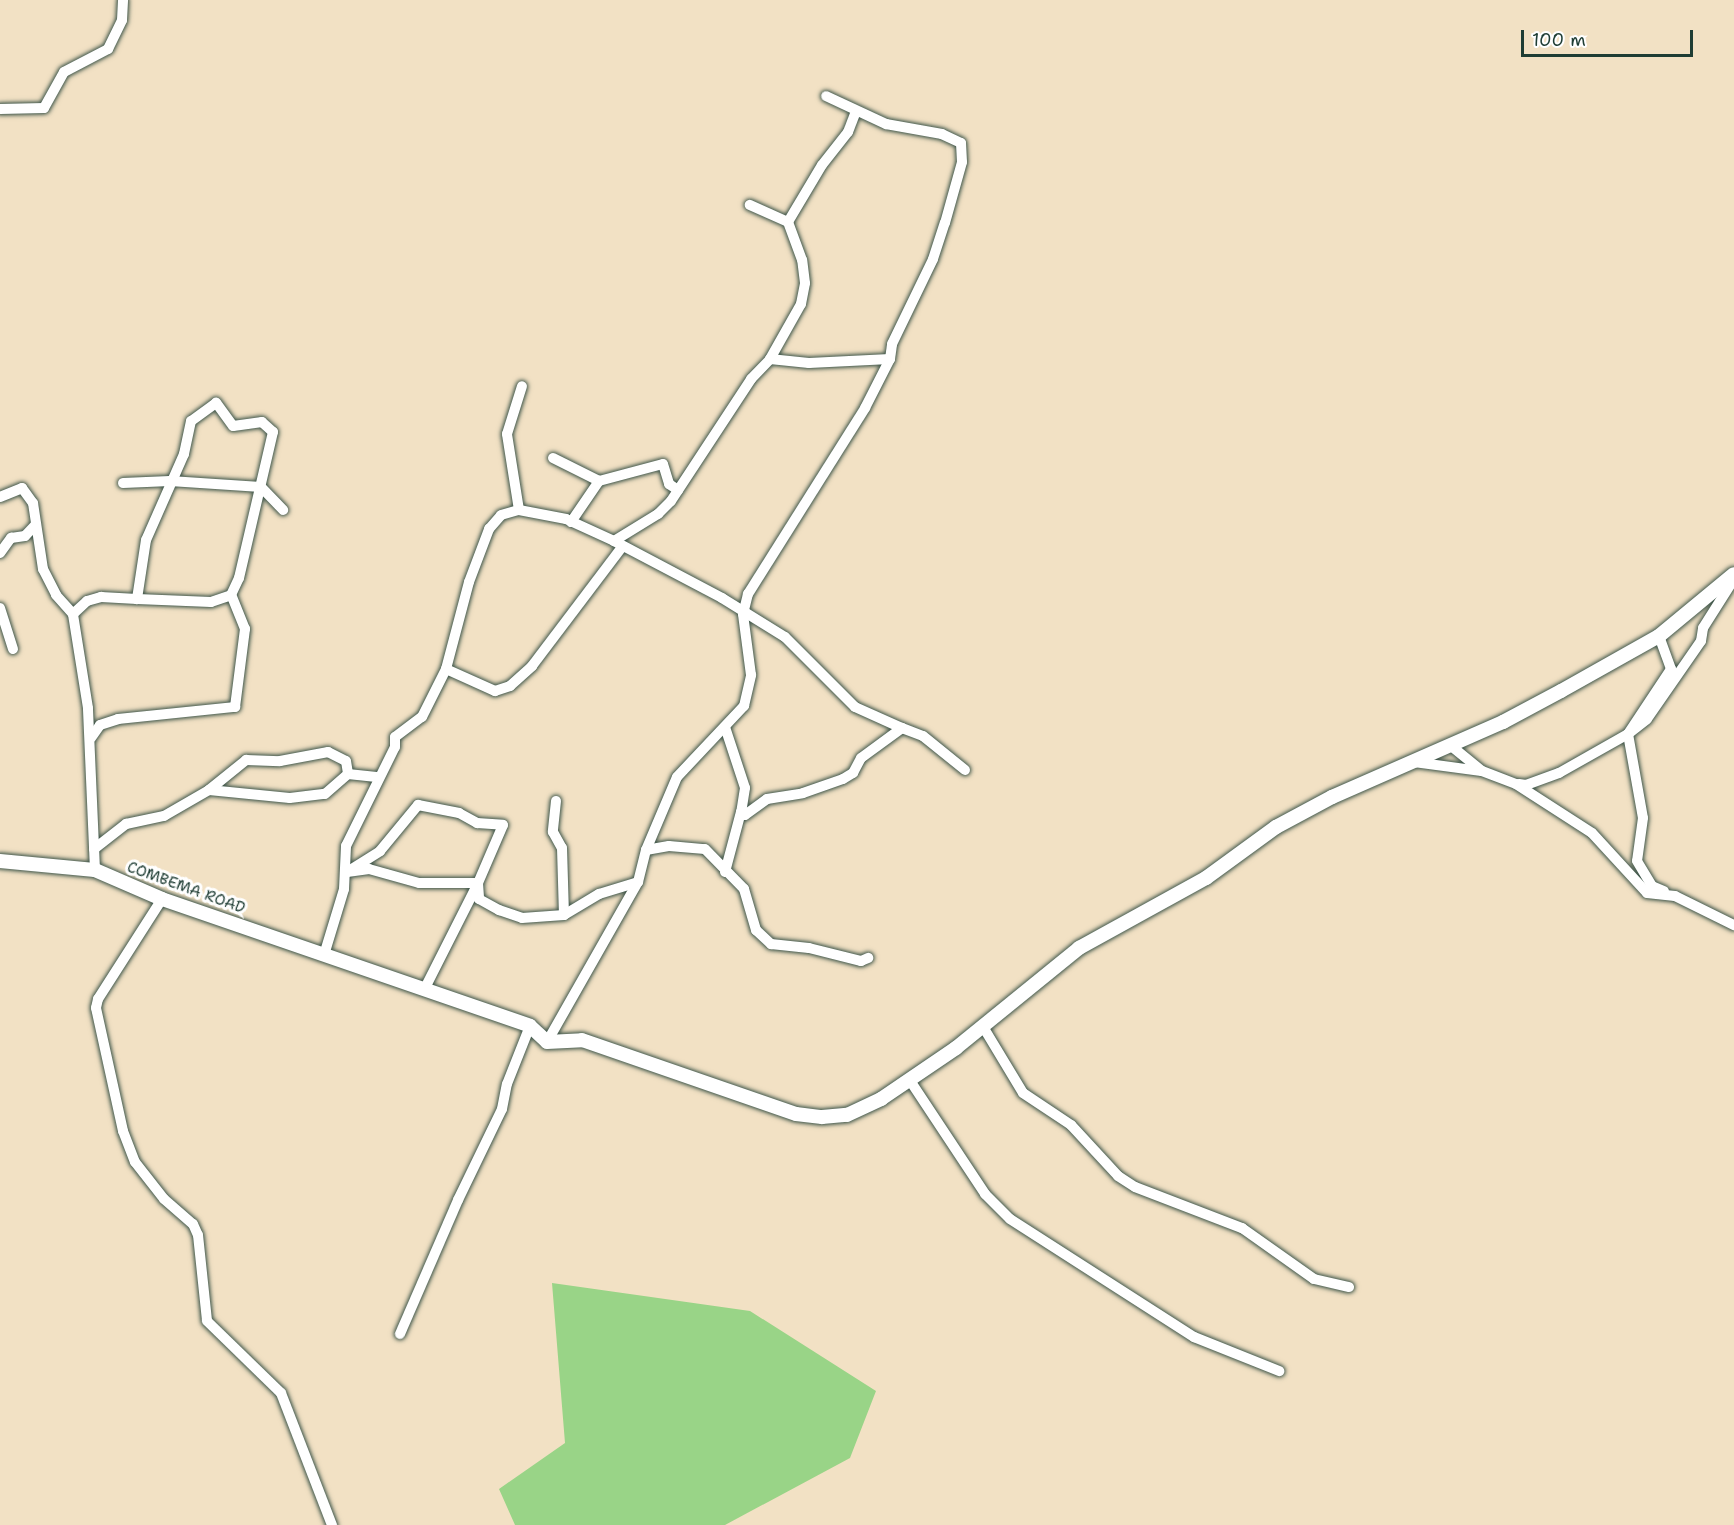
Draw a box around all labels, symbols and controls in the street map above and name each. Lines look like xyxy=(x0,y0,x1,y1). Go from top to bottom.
scale bar xyxy=(1524,18,1696,56)
text: 100 m xyxy=(1532,28,1586,52)
street label: COMBEMA ROAD xyxy=(125,858,247,918)

